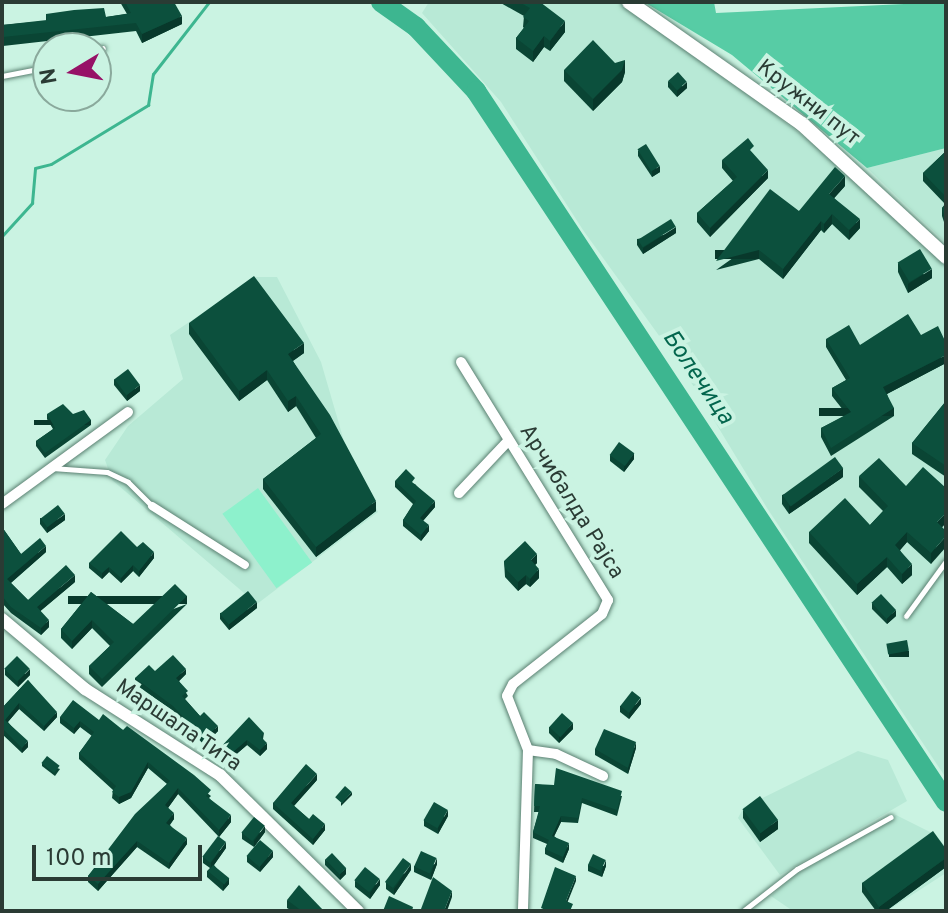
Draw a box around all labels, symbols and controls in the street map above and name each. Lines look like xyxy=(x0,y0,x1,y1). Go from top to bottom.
north arrow xyxy=(32,32,112,112)
street label: Кружни пут xyxy=(751,55,865,151)
text: N xyxy=(35,66,65,86)
water label: Болечица xyxy=(655,325,739,431)
street label: Арчибалда Рајса xyxy=(513,420,629,584)
street label: Маршала Тита xyxy=(110,674,246,778)
scale bar xyxy=(36,829,206,879)
text: 100 m xyxy=(46,844,112,874)

